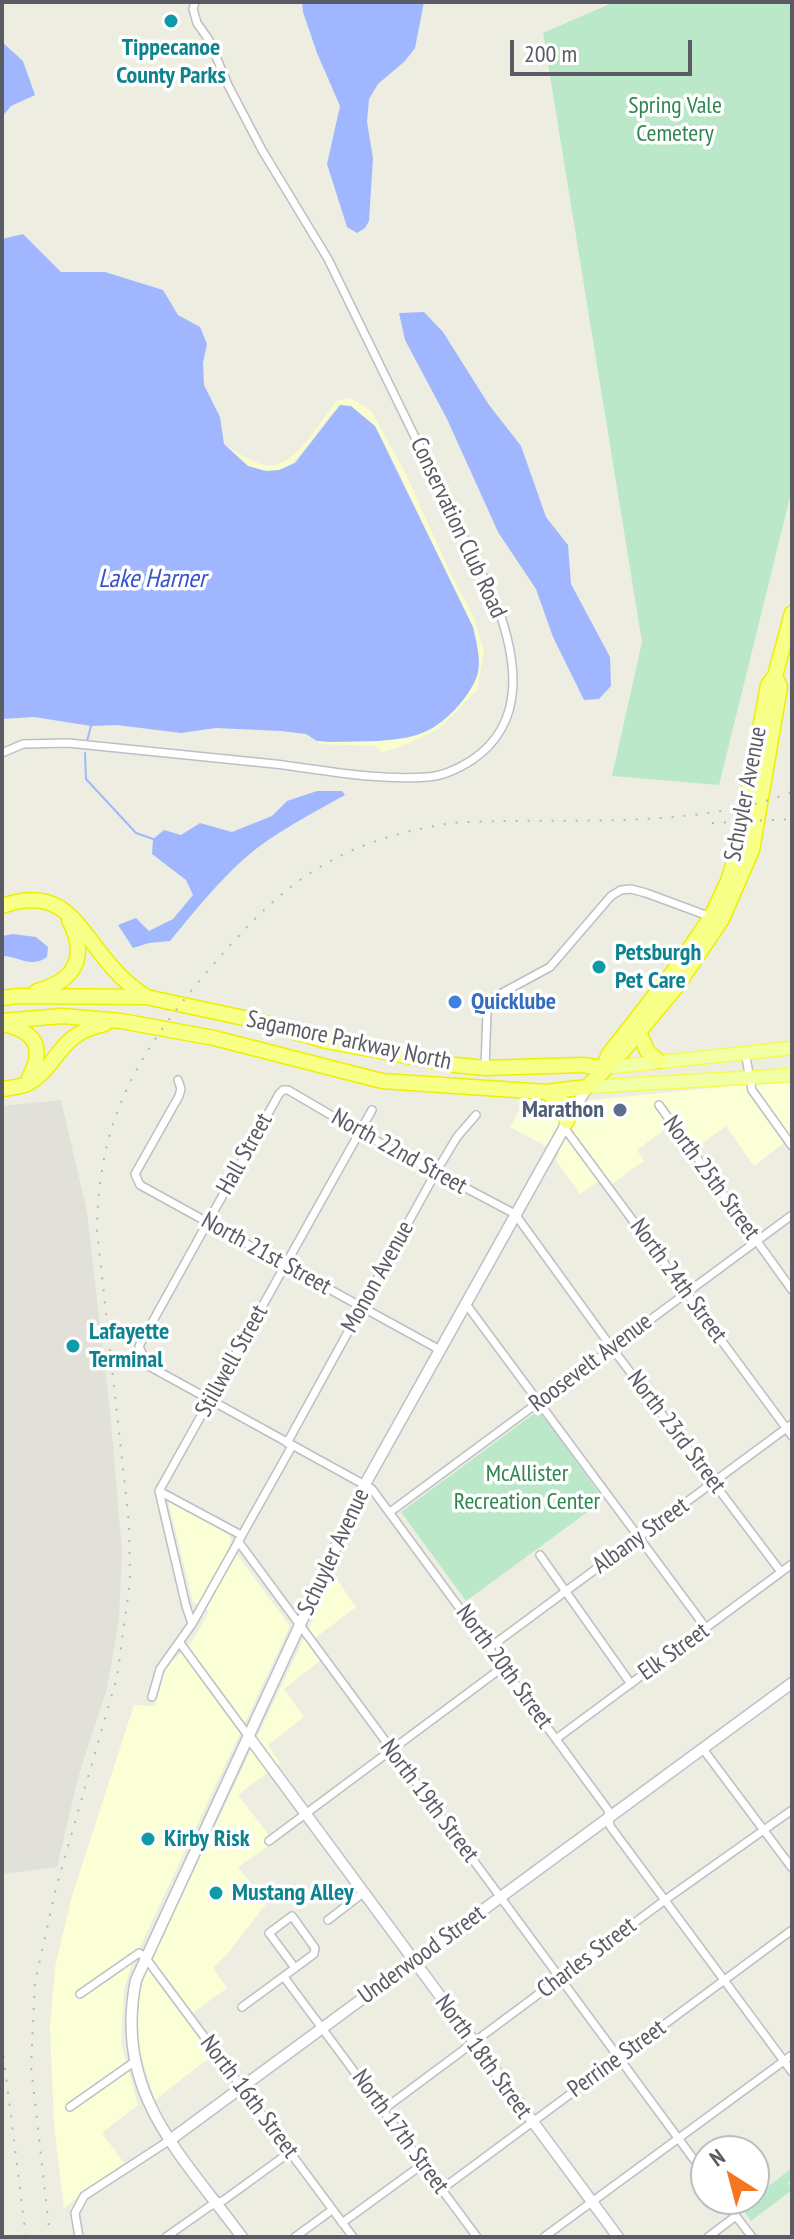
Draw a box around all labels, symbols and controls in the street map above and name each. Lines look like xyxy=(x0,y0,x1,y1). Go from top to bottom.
marker: Tippecanoe County Parks xyxy=(162,12,180,30)
scale bar xyxy=(514,24,696,74)
place label: Tippecanoe County Parks xyxy=(116,34,226,90)
text: 200 m xyxy=(524,38,577,69)
park label: Spring Vale Cemetery xyxy=(628,92,722,148)
street label: Conservation Club Road xyxy=(404,433,512,623)
water label: Lake Harner xyxy=(98,564,206,596)
street label: Schuyler Avenue xyxy=(719,724,773,864)
place label: Petsburgh Pet Care xyxy=(615,939,701,995)
marker: Petsburgh Pet Care xyxy=(590,958,608,976)
place label: Quicklube xyxy=(471,988,556,1016)
marker: Quicklube xyxy=(446,993,464,1011)
street label: Sagamore Parkway North xyxy=(244,1005,454,1077)
place label: Marathon xyxy=(522,1096,604,1124)
marker: Marathon xyxy=(611,1101,629,1119)
street label: North 22nd Street xyxy=(326,1103,472,1201)
street label: Hall Street xyxy=(211,1108,279,1200)
street label: North 25th Street xyxy=(656,1110,766,1246)
street label: North 21st Street xyxy=(196,1207,336,1301)
street label: North 24th Street xyxy=(623,1213,733,1349)
street label: Monon Avenue xyxy=(336,1216,420,1338)
street label: Stillwell Street xyxy=(190,1300,274,1422)
street label: Roosevelt Avenue xyxy=(524,1308,658,1418)
place label: Lafayette Terminal xyxy=(89,1318,169,1374)
marker: Lafayette Terminal xyxy=(64,1337,82,1355)
street label: North 23rd Street xyxy=(621,1365,731,1499)
park label: McAllister Recreation Center xyxy=(454,1460,600,1516)
street label: Schuyler Avenue xyxy=(292,1484,376,1620)
street label: Albany Street xyxy=(588,1492,694,1580)
street label: North 20th Street xyxy=(449,1599,559,1735)
street label: Elk Street xyxy=(633,1617,715,1687)
street label: North 19th Street xyxy=(374,1734,484,1868)
place label: Kirby Risk xyxy=(164,1825,250,1853)
marker: Kirby Risk xyxy=(139,1830,157,1848)
place label: Mustang Alley xyxy=(232,1879,354,1907)
marker: Mustang Alley xyxy=(207,1884,225,1902)
street label: Underwood Street xyxy=(353,1899,491,2011)
street label: Charles Street xyxy=(532,1912,642,2004)
street label: North 18th Street xyxy=(428,1989,538,2125)
street label: Perrine Street xyxy=(563,2014,671,2104)
street label: North 16th Street xyxy=(194,2030,304,2164)
street label: North 17th Street xyxy=(345,2064,455,2200)
north arrow xyxy=(690,2135,770,2215)
text: N xyxy=(704,2142,730,2172)

